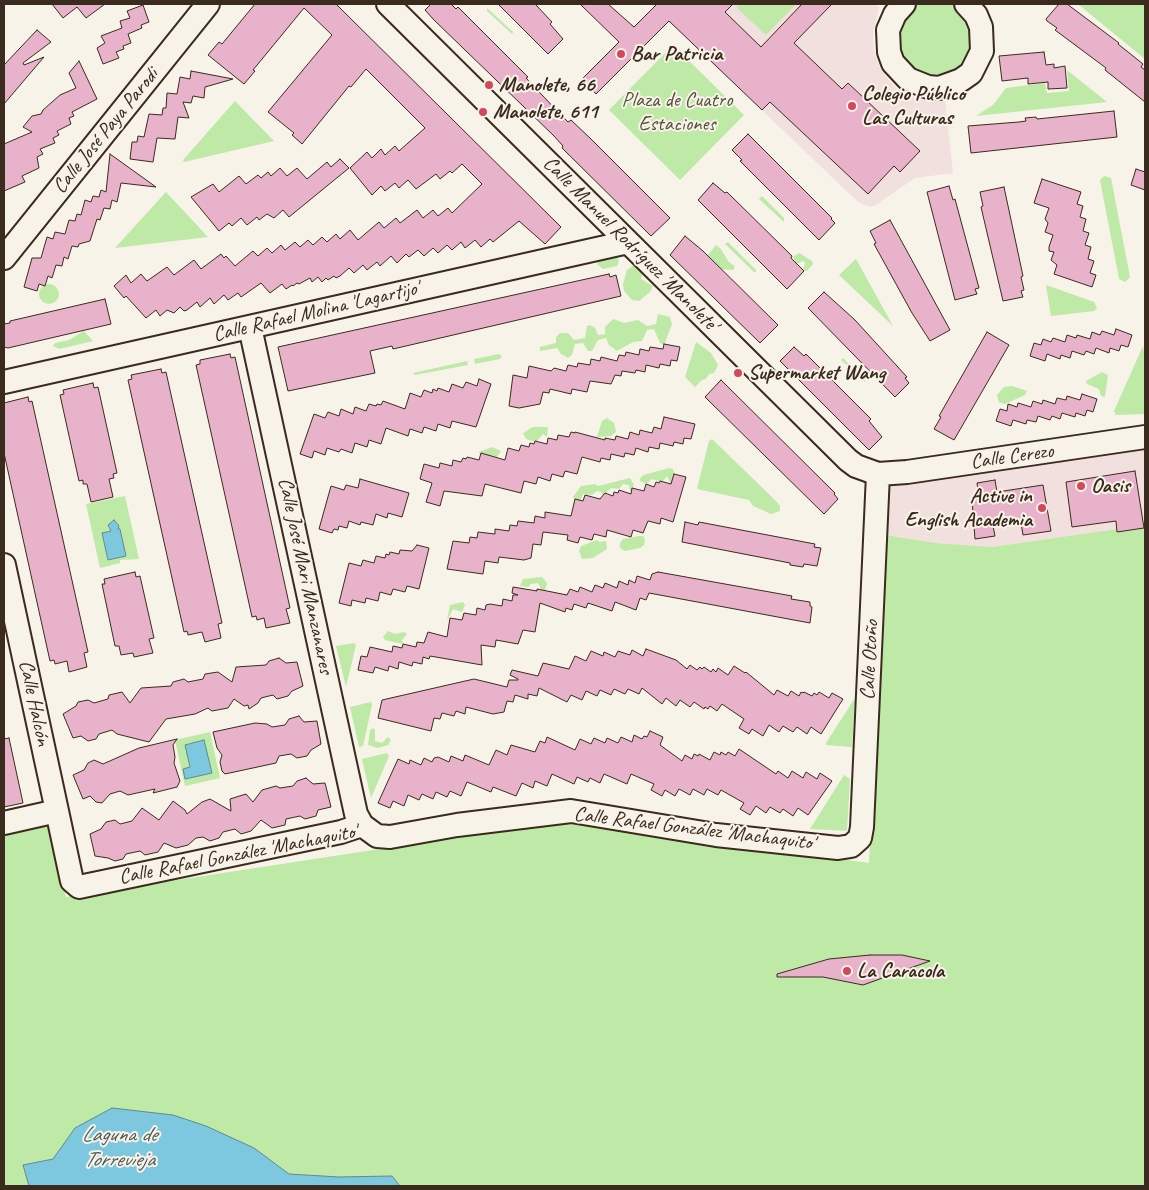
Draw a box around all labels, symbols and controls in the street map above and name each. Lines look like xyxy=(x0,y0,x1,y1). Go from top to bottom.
place label: Bar Patricia xyxy=(631,41,722,67)
marker: Bar Patricia xyxy=(615,48,627,60)
street label: Calle José Paya Parodi xyxy=(48,63,164,199)
place label: Manolete, 66 xyxy=(499,72,595,98)
marker: Manolete, 66 xyxy=(483,79,495,91)
place label: Colegio Público Las Culturas xyxy=(862,81,965,131)
park label: Plaza de Cuatro Estaciones xyxy=(622,87,732,137)
place label: Manolete, 611 xyxy=(493,99,598,125)
marker: Colegio Público Las Culturas xyxy=(846,100,858,112)
marker: Manolete, 611 xyxy=(477,106,489,118)
street label: Calle Manuel Rodríguez 'Manolete' xyxy=(537,151,723,337)
street label: Calle Rafael Molina 'Lagartijo' xyxy=(211,276,421,348)
place label: Supermarket Wang xyxy=(748,360,885,386)
marker: Supermarket Wang xyxy=(732,367,744,379)
street label: Calle Cerezo xyxy=(969,439,1055,475)
place label: Oasis xyxy=(1091,473,1130,499)
street label: Calle José Mari Manzanares xyxy=(272,476,338,676)
marker: Oasis xyxy=(1075,480,1087,492)
place label: Active in English Academia xyxy=(905,483,1032,533)
marker: Active in English Academia xyxy=(1036,502,1048,514)
street label: Calle Otoño xyxy=(855,619,885,701)
street label: Calle Halcón xyxy=(13,658,55,748)
street label: Calle Rafael González 'Machaquito' xyxy=(572,802,816,856)
street label: Calle Rafael González 'Machaquito' xyxy=(117,820,359,890)
place label: La Caracola xyxy=(857,958,944,984)
marker: La Caracola xyxy=(841,965,853,977)
water label: Laguna de Torrevieja xyxy=(82,1122,156,1174)

